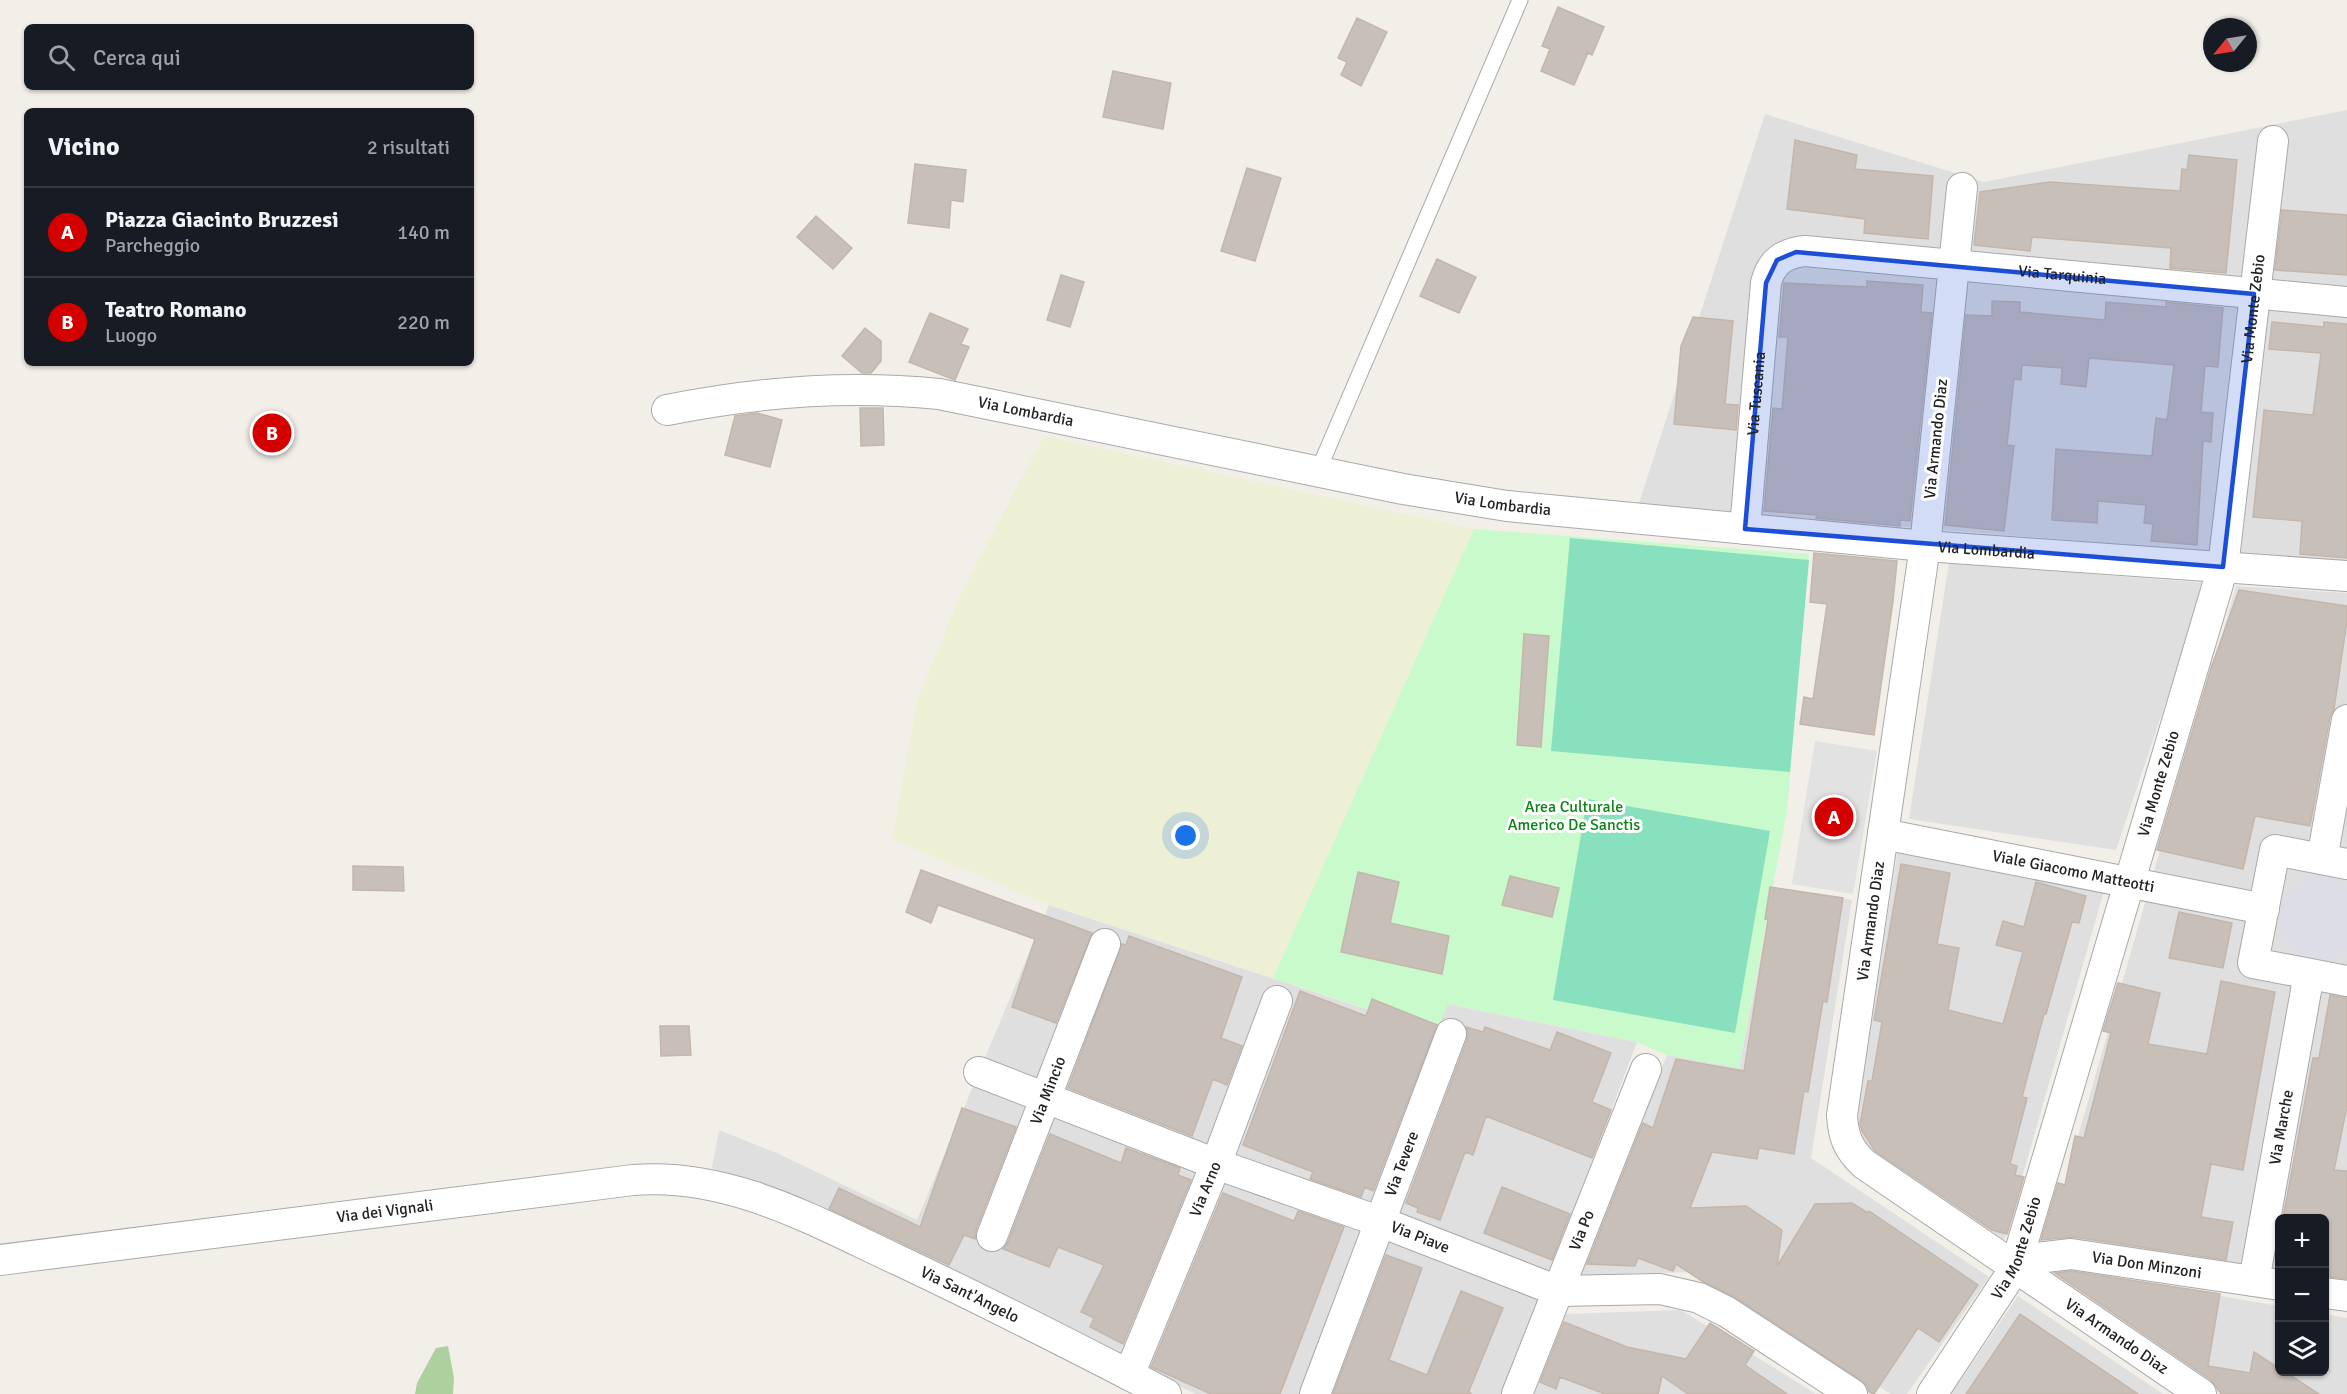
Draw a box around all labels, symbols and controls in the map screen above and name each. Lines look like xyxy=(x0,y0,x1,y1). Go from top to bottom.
north arrow xyxy=(2203,18,2257,72)
search box xyxy=(24,24,474,90)
icon: search xyxy=(45,41,78,74)
text: Cerca qui xyxy=(93,44,181,71)
text: Vicino xyxy=(48,131,120,163)
text: 2 risultati xyxy=(367,135,450,160)
text: Piazza Giacinto Bruzzesi xyxy=(105,206,339,233)
text: A xyxy=(61,220,74,245)
text: 140 m xyxy=(397,220,450,245)
text: Parcheggio xyxy=(105,233,200,258)
street label: Via Monte Zebio xyxy=(2237,253,2270,365)
street label: Via Tarquinia xyxy=(2017,261,2107,289)
text: Teatro Romano xyxy=(105,296,247,323)
text: B xyxy=(61,310,74,335)
text: 220 m xyxy=(397,310,450,335)
text: Luogo xyxy=(105,323,157,348)
street label: Via Tuscania xyxy=(1743,351,1770,436)
street label: Via Armando Diaz xyxy=(1920,378,1952,500)
street label: Via Lombardia xyxy=(976,392,1075,431)
pin: B xyxy=(252,410,292,456)
street label: Via Lombardia xyxy=(1453,488,1552,520)
street label: Via Lombardia xyxy=(1937,537,2036,564)
street label: Via Monte Zebio xyxy=(2133,728,2184,839)
pin: A xyxy=(1814,794,1854,840)
park label: Area Culturale Americo De Sanctis xyxy=(1508,797,1640,835)
your location xyxy=(1171,821,1200,850)
street label: Viale Giacomo Matteotti xyxy=(1991,846,2156,897)
street label: Via Armando Diaz xyxy=(1853,860,1889,982)
street label: Via Mincio xyxy=(1026,1054,1071,1128)
street label: Via Marche xyxy=(2265,1088,2298,1167)
street label: Via Tevere xyxy=(1381,1128,1423,1199)
street label: Via Arno xyxy=(1185,1159,1226,1220)
street label: Via Monte Zebio xyxy=(1987,1194,2046,1303)
street label: Via dei Vignali xyxy=(335,1195,435,1227)
street label: Via Po xyxy=(1565,1207,1599,1254)
map controls xyxy=(2275,1214,2329,1376)
button: + xyxy=(2275,1214,2329,1268)
street label: Via Piave xyxy=(1388,1217,1452,1258)
street label: Via Don Minzoni xyxy=(2091,1247,2203,1283)
street label: Via Sant'Angelo xyxy=(917,1262,1022,1327)
button: − xyxy=(2275,1268,2329,1322)
street label: Via Armando Diaz xyxy=(2061,1294,2172,1379)
button: layers xyxy=(2275,1322,2329,1376)

